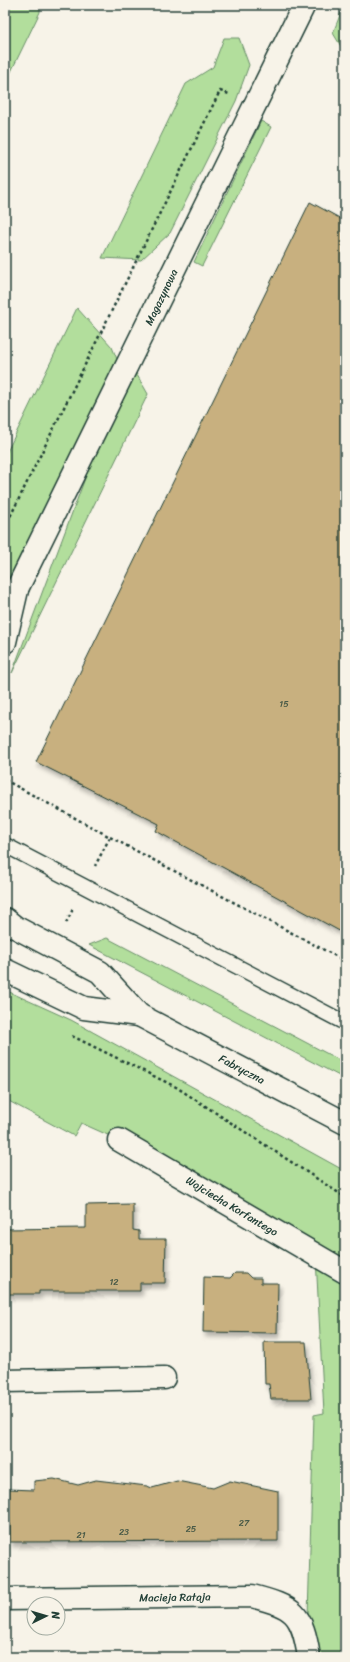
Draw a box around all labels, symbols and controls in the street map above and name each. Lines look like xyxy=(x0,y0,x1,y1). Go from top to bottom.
street label: Magazynowa xyxy=(140,265,184,329)
house number: 15 xyxy=(279,696,289,712)
street label: Fabryczna xyxy=(215,1049,269,1090)
street label: Wojciecha Korfantego xyxy=(182,1171,282,1242)
house number: 12 xyxy=(109,1274,119,1290)
house number: 27 xyxy=(239,1515,250,1531)
house number: 25 xyxy=(186,1521,197,1537)
house number: 23 xyxy=(119,1524,129,1540)
house number: 21 xyxy=(76,1527,86,1543)
street label: Macieja Rataja xyxy=(139,1587,211,1608)
north arrow xyxy=(26,1596,66,1636)
text: N xyxy=(46,1610,65,1620)

